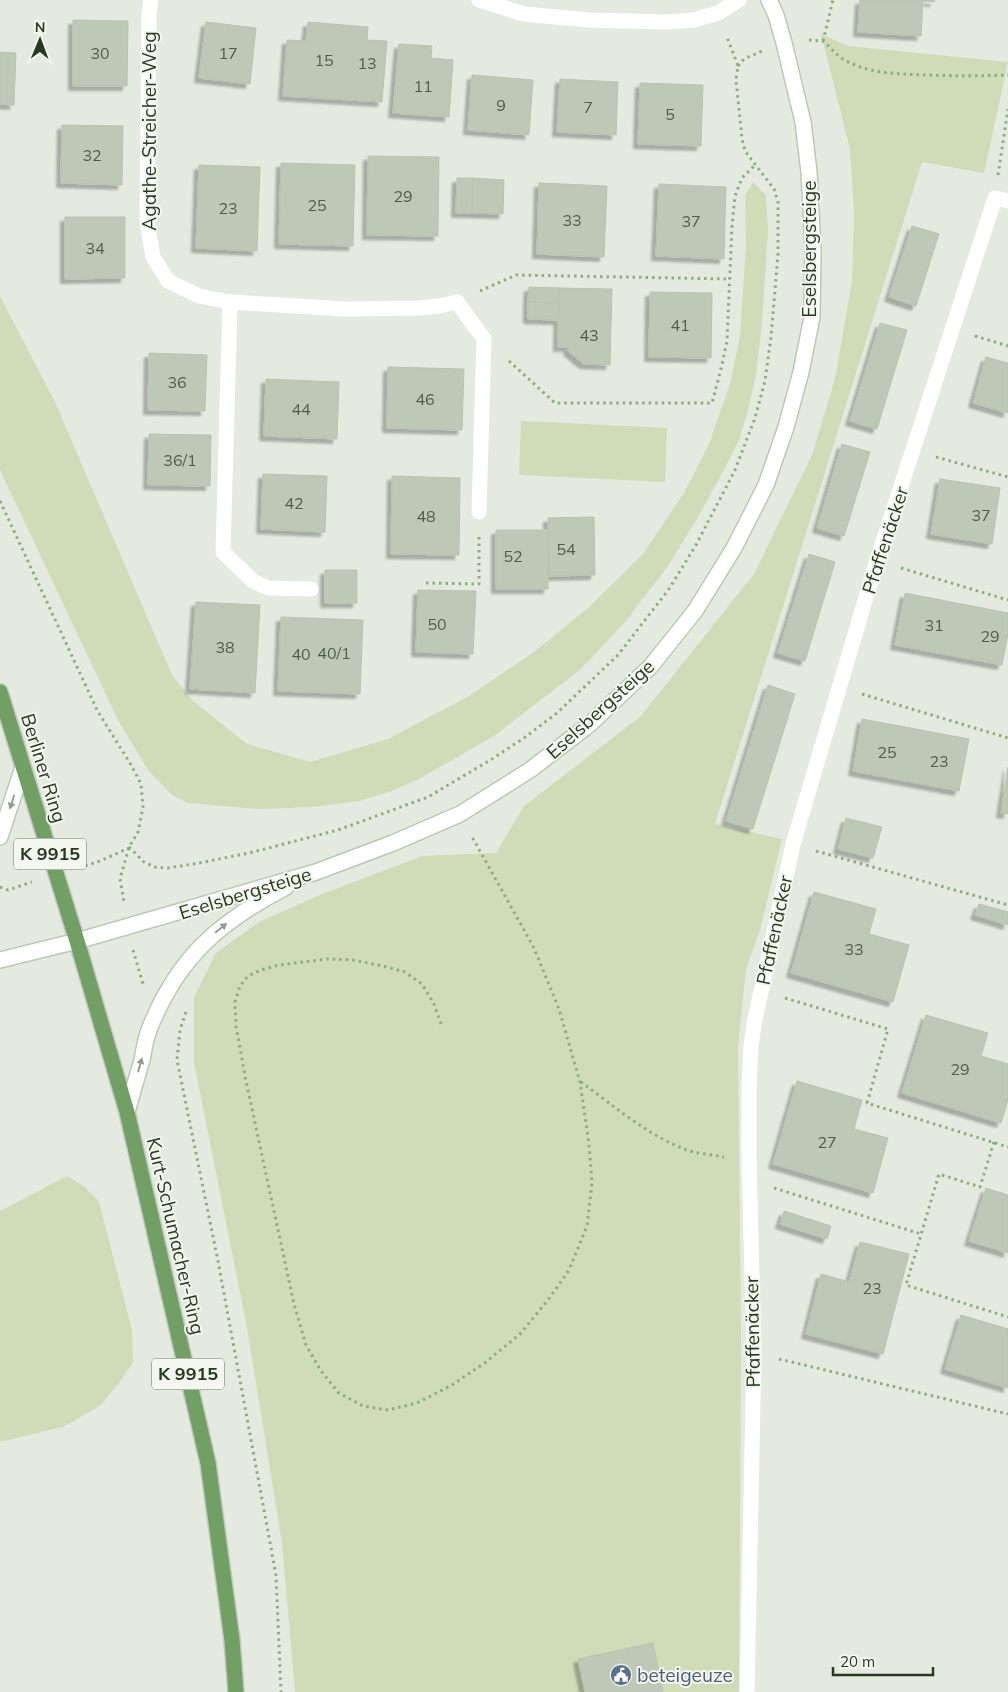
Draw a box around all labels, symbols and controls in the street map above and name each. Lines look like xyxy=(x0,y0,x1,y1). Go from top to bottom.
north arrow xyxy=(15,15,65,65)
text: N xyxy=(35,18,46,36)
street label: Agathe-Streicher-Weg xyxy=(137,31,161,231)
house number: 30 xyxy=(90,43,110,63)
house number: 17 xyxy=(218,43,238,63)
house number: 15 xyxy=(314,50,334,70)
house number: 13 xyxy=(357,53,377,73)
house number: 11 xyxy=(413,76,433,96)
house number: 9 xyxy=(496,95,506,115)
house number: 7 xyxy=(583,97,593,117)
house number: 5 xyxy=(665,104,675,124)
house number: 32 xyxy=(82,145,102,165)
street label: Eselsbergsteige xyxy=(797,180,821,318)
house number: 29 xyxy=(393,186,413,206)
house number: 25 xyxy=(307,195,327,215)
house number: 23 xyxy=(218,198,238,218)
house number: 33 xyxy=(562,210,582,230)
house number: 37 xyxy=(681,211,701,231)
house number: 34 xyxy=(85,238,105,258)
house number: 41 xyxy=(670,315,690,335)
house number: 43 xyxy=(579,325,599,345)
house number: 36 xyxy=(167,372,187,392)
house number: 46 xyxy=(415,389,435,409)
house number: 44 xyxy=(291,399,311,419)
house number: 36/1 xyxy=(163,450,197,470)
street label: Pfaffenäcker xyxy=(856,483,914,597)
house number: 42 xyxy=(284,493,304,513)
house number: 37 xyxy=(971,505,991,525)
house number: 48 xyxy=(416,506,436,526)
house number: 54 xyxy=(556,539,576,559)
house number: 52 xyxy=(503,546,523,566)
house number: 50 xyxy=(427,614,447,634)
house number: 31 xyxy=(924,615,944,635)
house number: 29 xyxy=(980,626,1000,646)
house number: 38 xyxy=(215,637,235,657)
house number: 40/1 xyxy=(317,643,351,663)
house number: 40 xyxy=(291,644,311,664)
street label: Eselsbergsteige xyxy=(541,654,659,764)
street label: Berliner Ring xyxy=(16,711,72,825)
house number: 25 xyxy=(877,742,897,762)
house number: 23 xyxy=(929,751,949,771)
one-way arrow xyxy=(8,795,16,810)
road number: K 9915 xyxy=(14,839,86,870)
street label: Eselsbergsteige xyxy=(176,861,314,925)
street label: Pfaffenäcker xyxy=(751,873,797,987)
one-way arrow xyxy=(215,922,227,934)
house number: 33 xyxy=(844,939,864,959)
one-way arrow xyxy=(137,1057,145,1072)
house number: 29 xyxy=(950,1059,970,1079)
house number: 27 xyxy=(817,1132,837,1152)
street label: Kurt-Schumacher-Ring xyxy=(142,1135,210,1337)
street label: Pfaffenäcker xyxy=(739,1276,765,1388)
house number: 23 xyxy=(862,1278,882,1298)
road number: K 9915 xyxy=(152,1358,224,1390)
scale bar xyxy=(833,1644,933,1676)
text: 20 m xyxy=(840,1652,875,1671)
public building icon: beteigeuze xyxy=(609,1663,633,1687)
place label: beteigeuze xyxy=(637,1663,733,1687)

